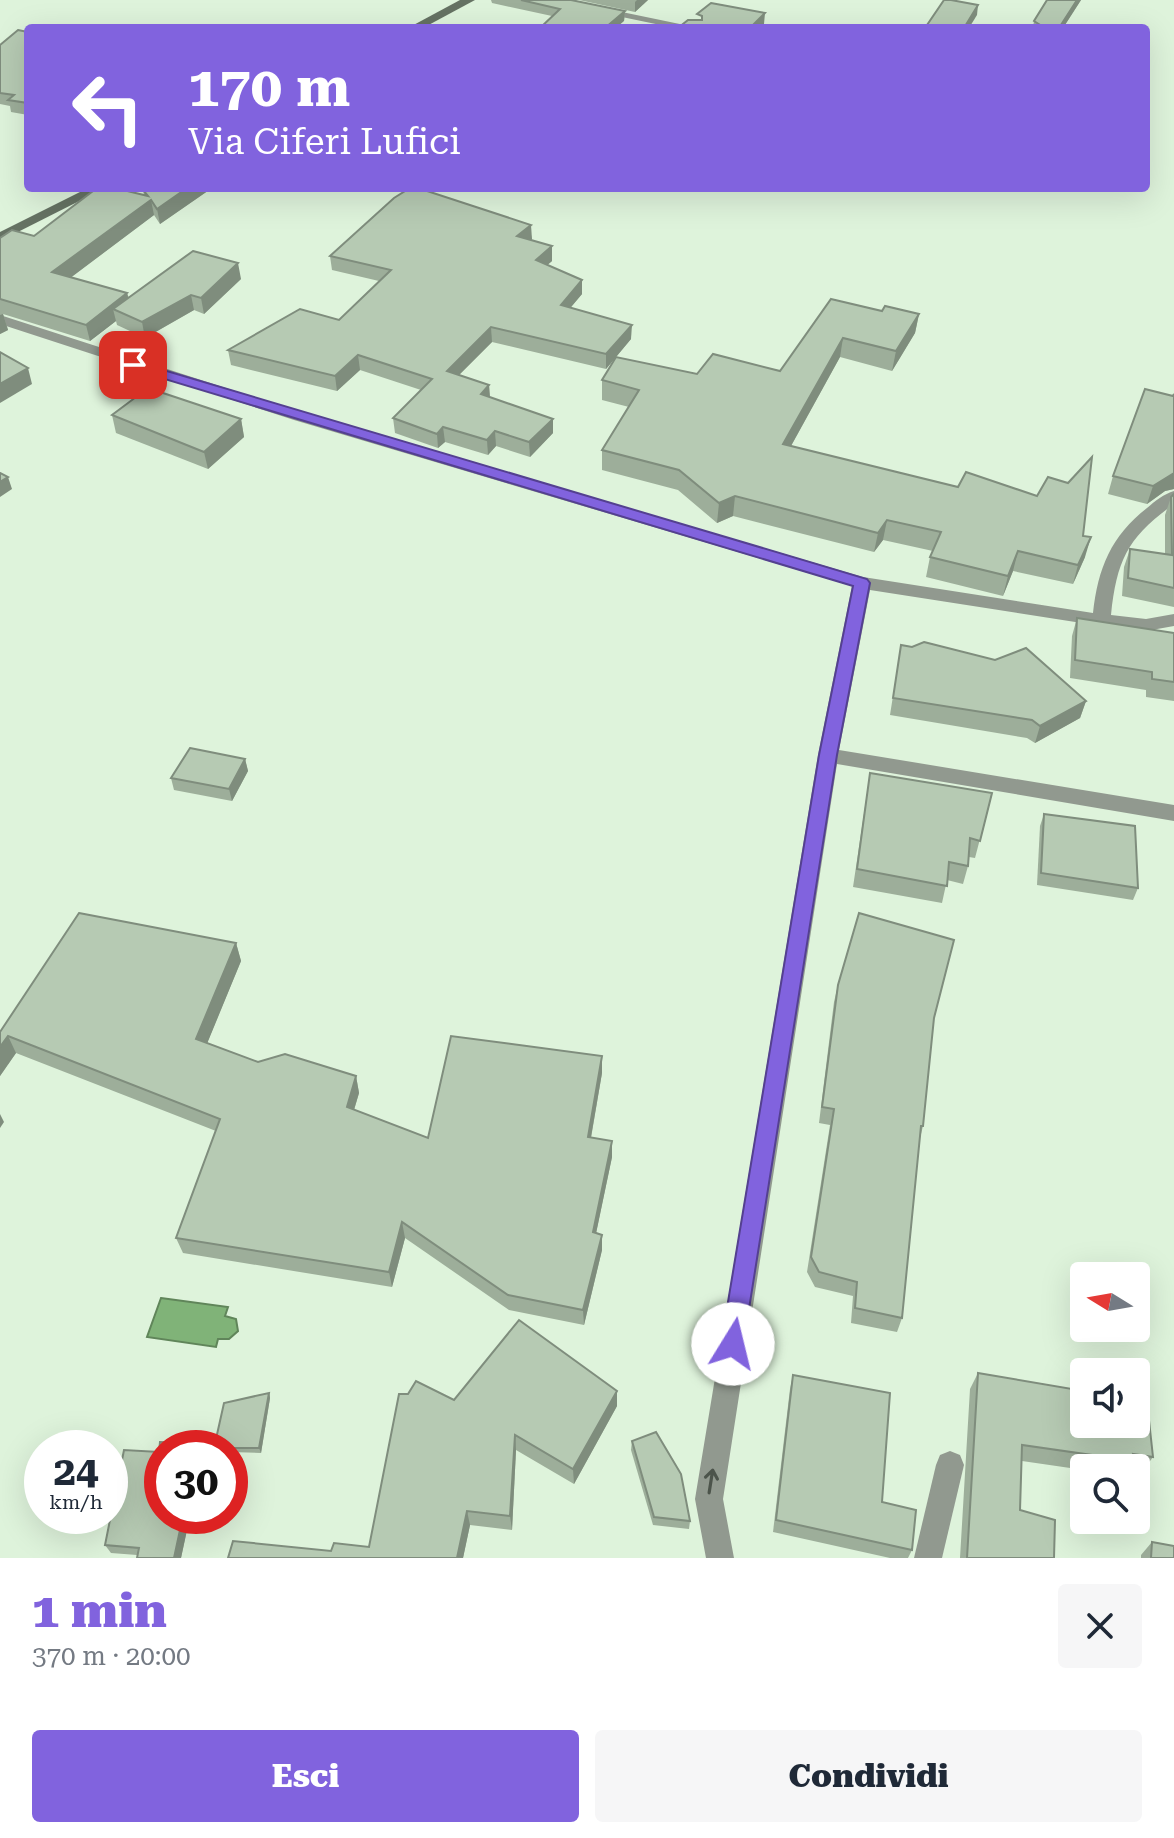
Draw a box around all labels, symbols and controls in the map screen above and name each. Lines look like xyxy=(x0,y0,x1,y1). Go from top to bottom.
text: 170 m xyxy=(188,54,350,120)
icon: left xyxy=(56,56,160,160)
text: Via Ciferi Lufici xyxy=(188,121,461,163)
pin xyxy=(99,331,167,399)
icon: arrive xyxy=(111,343,155,387)
north arrow xyxy=(1070,1262,1150,1342)
map controls xyxy=(1070,1262,1150,1534)
position arrow xyxy=(691,1302,775,1386)
button: sound xyxy=(1070,1358,1150,1438)
speed limit sign: 30 xyxy=(144,1430,248,1534)
text: 24 xyxy=(54,1448,98,1495)
button: search xyxy=(1070,1454,1150,1534)
one-way arrow xyxy=(705,1469,720,1494)
text: km/h xyxy=(49,1490,103,1514)
text: 1 min xyxy=(32,1583,167,1639)
button: close xyxy=(1058,1584,1142,1668)
text: 370 m · 20:00 xyxy=(32,1641,191,1671)
button: Esci xyxy=(32,1730,579,1822)
button: Condividi xyxy=(595,1730,1142,1822)

